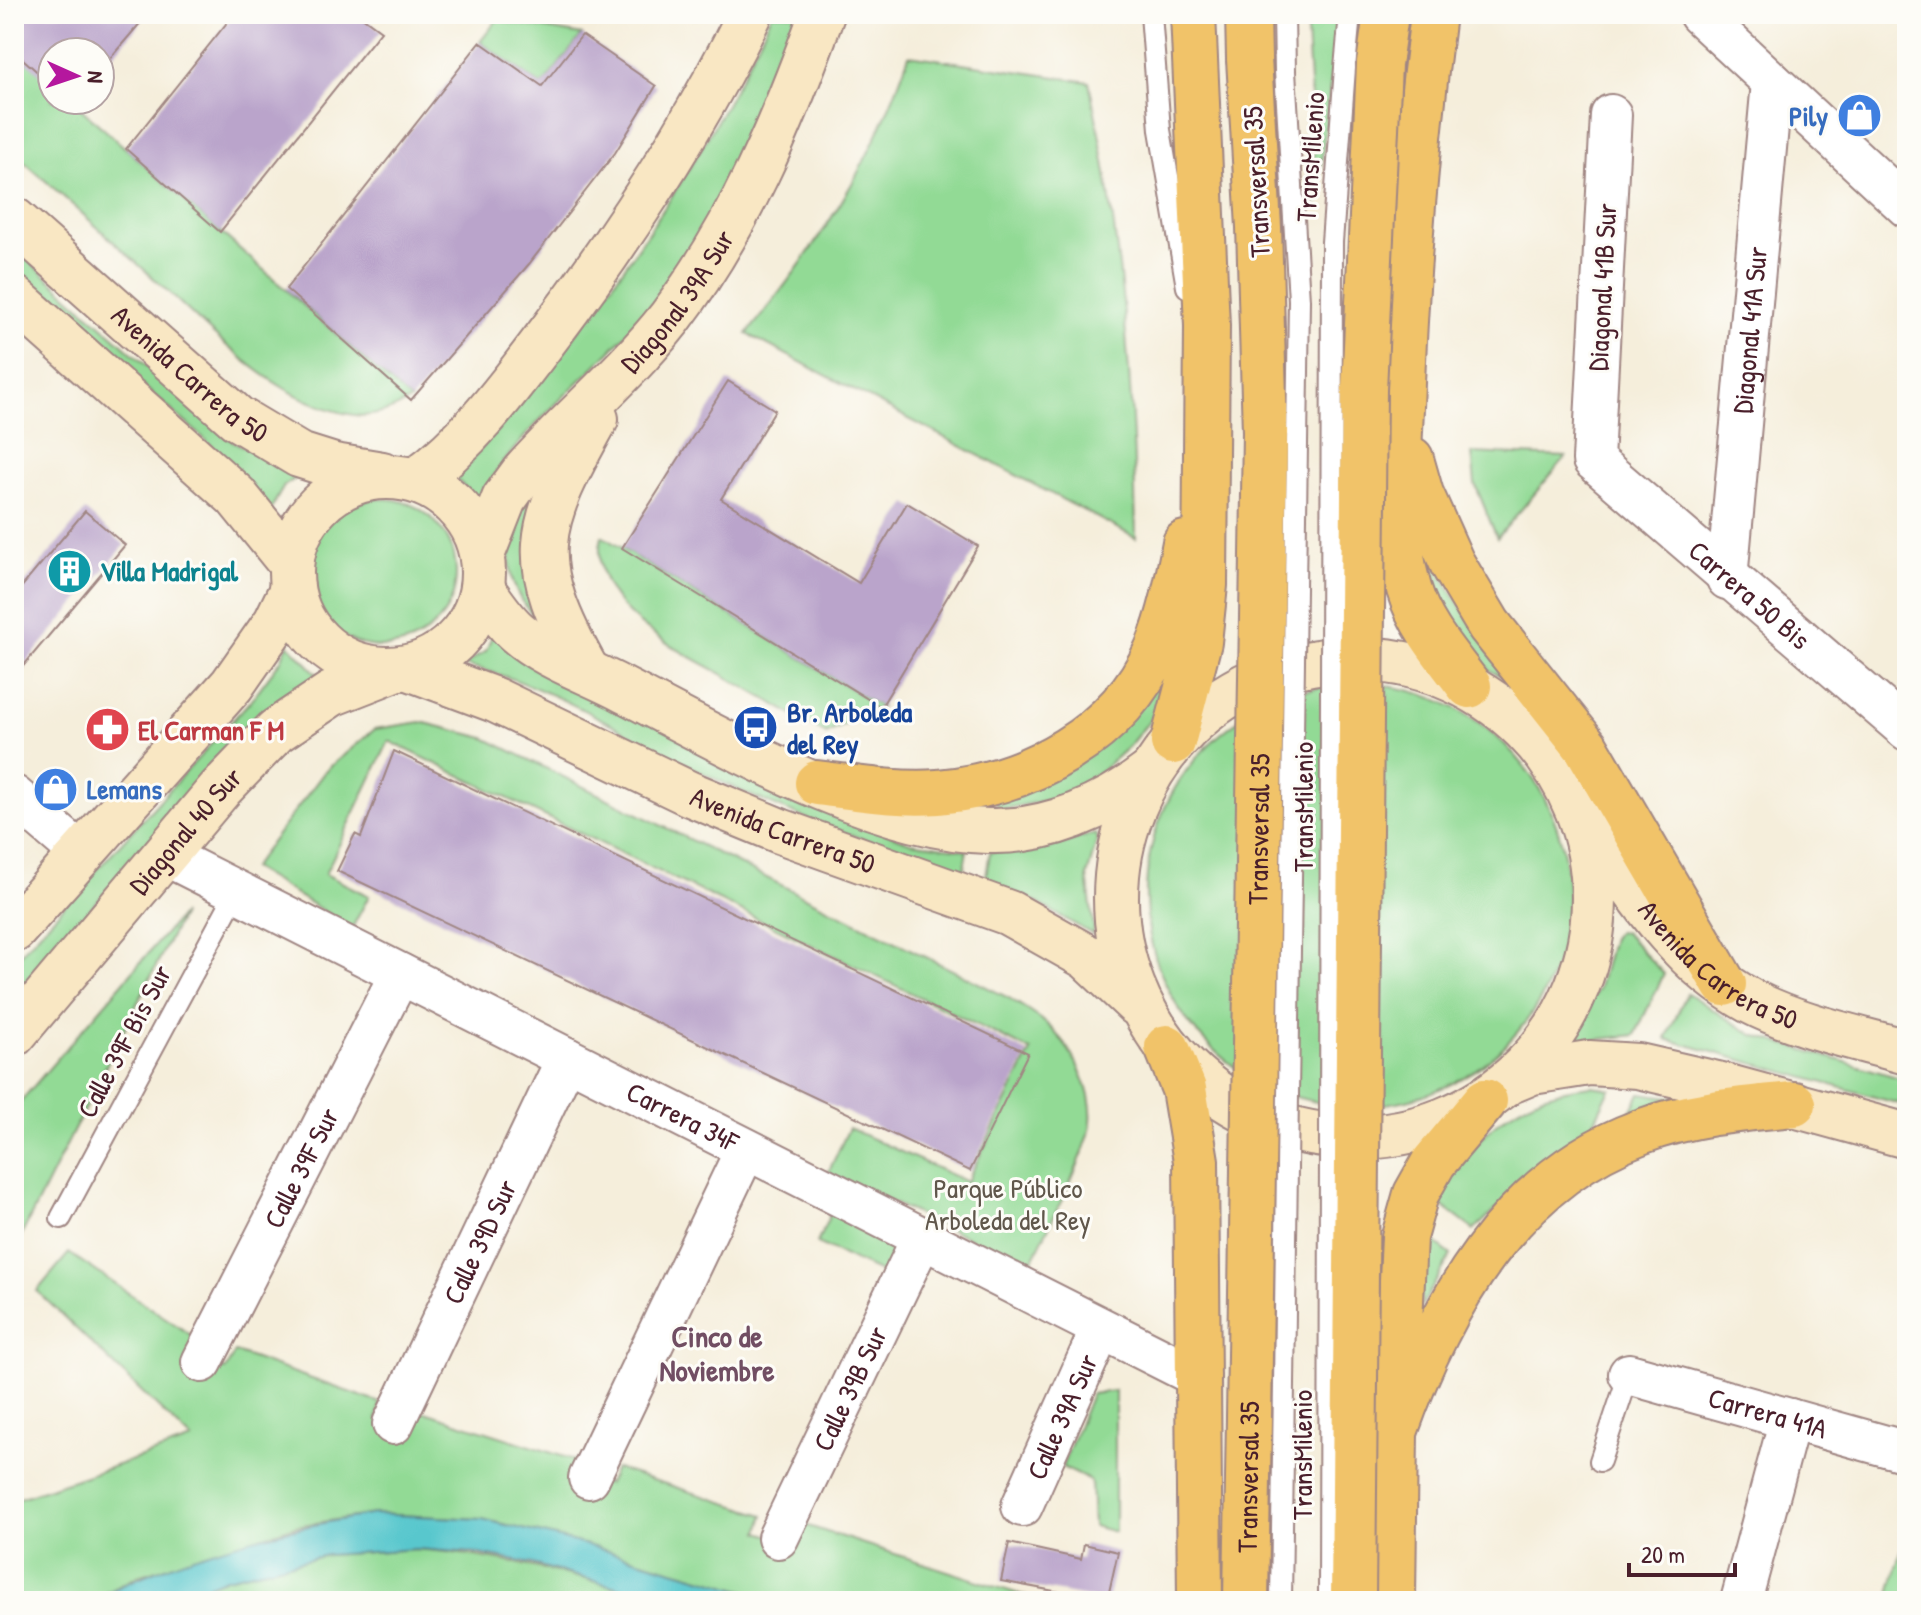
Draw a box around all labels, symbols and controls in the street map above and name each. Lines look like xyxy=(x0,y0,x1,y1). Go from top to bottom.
north arrow xyxy=(36,36,116,116)
text: N xyxy=(81,70,111,84)
street label: TransMilenio xyxy=(1287,91,1333,223)
shop icon: Pily xyxy=(1835,92,1883,140)
place label: Pily xyxy=(1789,97,1828,136)
street label: Transversal 35 xyxy=(1233,105,1279,259)
street label: Diagonal 41B Sur xyxy=(1579,202,1625,372)
street label: Diagonal 39A Sur xyxy=(612,222,743,381)
street label: Diagonal 41A Sur xyxy=(1723,245,1776,415)
street label: Avenida Carrera 50 xyxy=(103,296,275,451)
street label: Carrera 50 Bis xyxy=(1681,532,1819,658)
building icon: Villa Madrigal xyxy=(45,547,93,595)
place label: Villa Madrigal xyxy=(100,552,239,591)
place label: Br. Arboleda del Rey xyxy=(787,693,912,764)
bus stop icon: Br. Arboleda del Rey xyxy=(732,704,780,752)
pharmacy icon: El Carman F M xyxy=(83,706,131,754)
place label: El Carman F M xyxy=(138,711,284,749)
street label: TransMilenio xyxy=(1284,742,1322,872)
street label: Transversal 35 xyxy=(1238,753,1279,905)
street label: Diagonal 40 Sur xyxy=(120,758,251,902)
shop icon: Lemans xyxy=(32,765,80,813)
place label: Lemans xyxy=(87,770,162,808)
street label: Avenida Carrera 50 xyxy=(685,777,881,883)
street label: Avenida Carrera 50 xyxy=(1630,892,1803,1039)
street label: Calle 39F Bis Sur xyxy=(68,958,180,1124)
street label: Carrera 34F xyxy=(620,1072,746,1161)
street label: Calle 39F Sur xyxy=(254,1101,348,1235)
park label: Parque Público Arboleda del Rey xyxy=(925,1169,1091,1239)
street label: Calle 39D Sur xyxy=(434,1173,526,1310)
district label: Cinco de Noviembre xyxy=(660,1316,775,1390)
street label: Calle 39B Sur xyxy=(804,1319,896,1457)
street label: Calle 39A Sur xyxy=(1017,1347,1107,1485)
street label: Carrera 41A xyxy=(1704,1378,1832,1448)
street label: TransMilenio xyxy=(1283,1390,1321,1520)
street label: Transversal 35 xyxy=(1228,1401,1268,1553)
scale bar xyxy=(1629,1527,1735,1577)
text: 20 m xyxy=(1641,1538,1685,1570)

